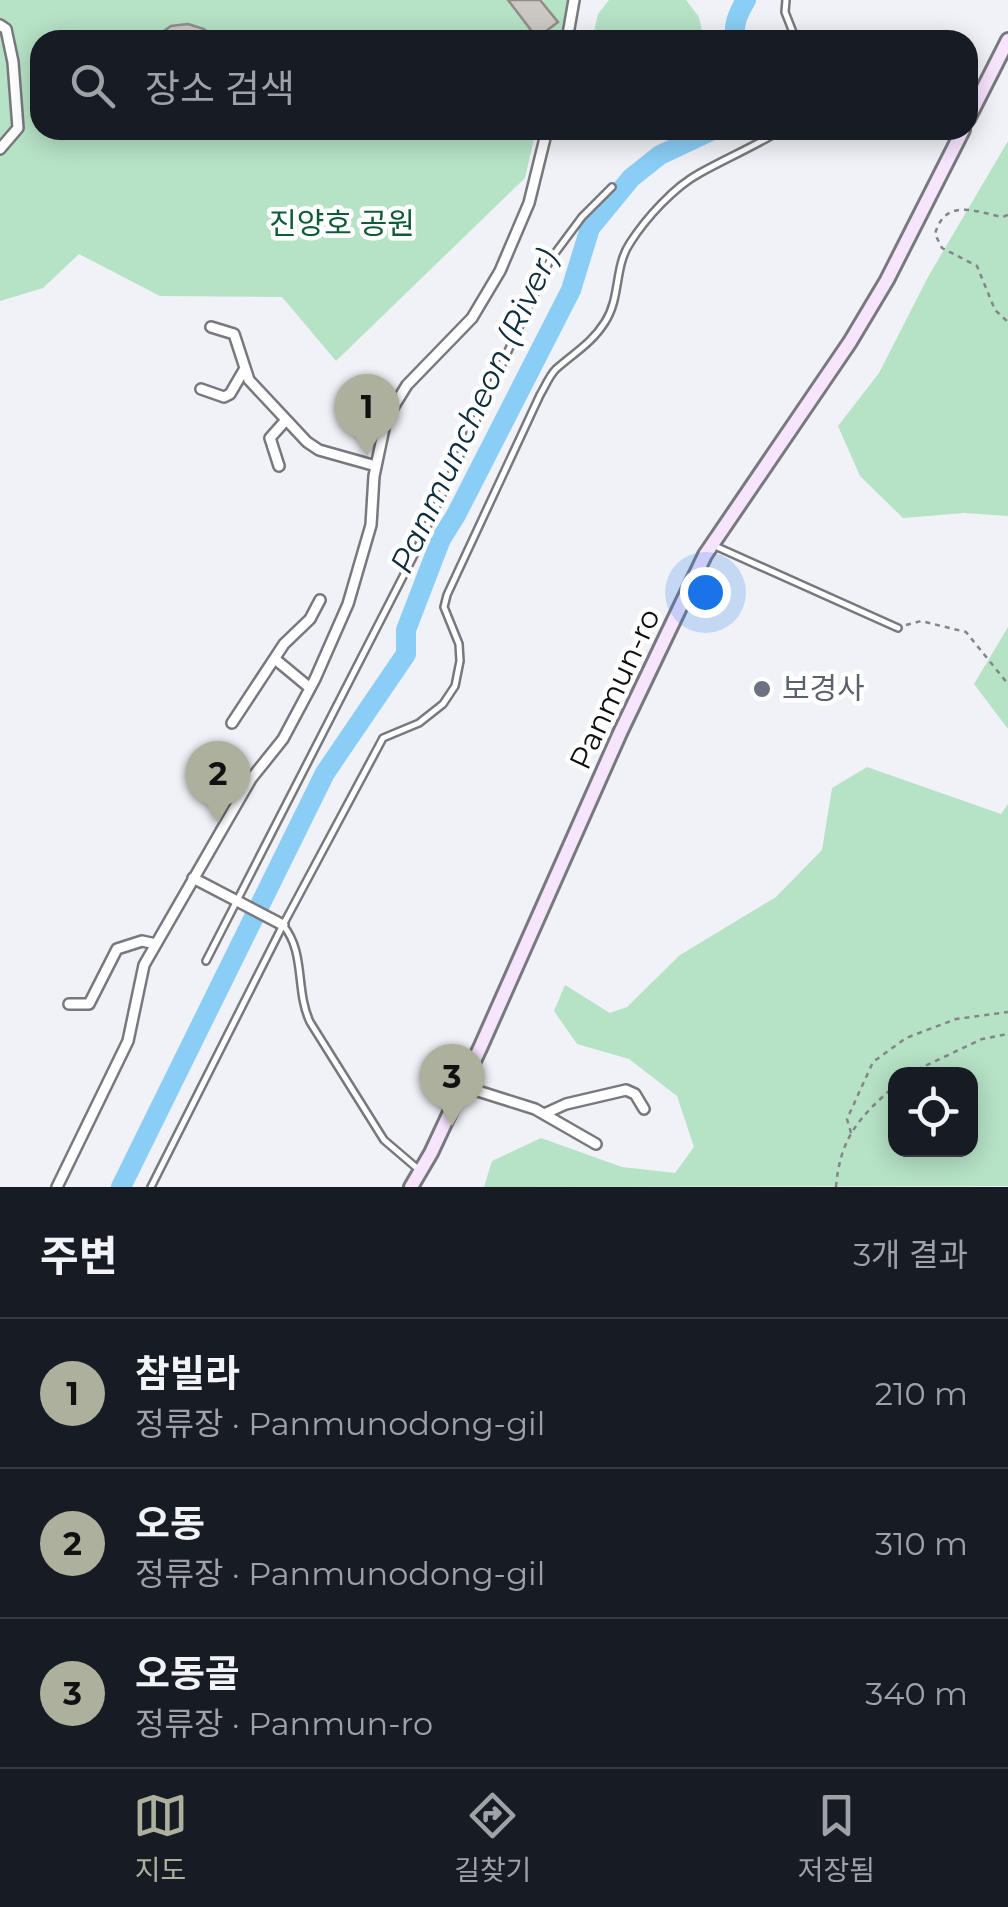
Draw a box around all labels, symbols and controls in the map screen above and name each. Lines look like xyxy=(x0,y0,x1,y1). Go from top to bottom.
search box xyxy=(30,30,978,140)
icon: search xyxy=(65,58,120,113)
text: 장소 검색 xyxy=(145,65,295,112)
park label: 진양호 공원 xyxy=(269,205,415,242)
water label: Panmuncheon (River) xyxy=(381,242,566,579)
pin: 1 xyxy=(334,374,400,456)
your location xyxy=(680,567,731,618)
street label: Panmun-ro xyxy=(561,602,668,775)
place label: 보경사 xyxy=(782,670,865,707)
marker: 보경사 xyxy=(751,678,773,700)
pin: 2 xyxy=(186,740,250,823)
pin: 3 xyxy=(420,1044,484,1126)
map controls xyxy=(888,1067,978,1157)
button: locate xyxy=(888,1067,978,1157)
text: 주변 xyxy=(40,1230,117,1282)
text: 3개 결과 xyxy=(853,1235,968,1274)
text: 참빌라 xyxy=(135,1350,240,1397)
text: 1 xyxy=(66,1374,79,1413)
text: 210 m xyxy=(875,1374,968,1413)
text: 정류장 · Panmunodong-gil xyxy=(135,1404,545,1443)
text: 오동 xyxy=(135,1500,205,1547)
text: 2 xyxy=(63,1524,82,1563)
text: 310 m xyxy=(875,1524,968,1563)
text: 정류장 · Panmunodong-gil xyxy=(135,1554,545,1593)
text: 오동골 xyxy=(135,1650,240,1697)
text: 3 xyxy=(63,1674,82,1713)
text: 340 m xyxy=(865,1674,968,1713)
text: 정류장 · Panmun-ro xyxy=(135,1704,433,1743)
tab: 지도 xyxy=(133,1788,188,1888)
tab: 길찾기 xyxy=(454,1788,531,1888)
tab: 저장됨 xyxy=(798,1788,875,1888)

